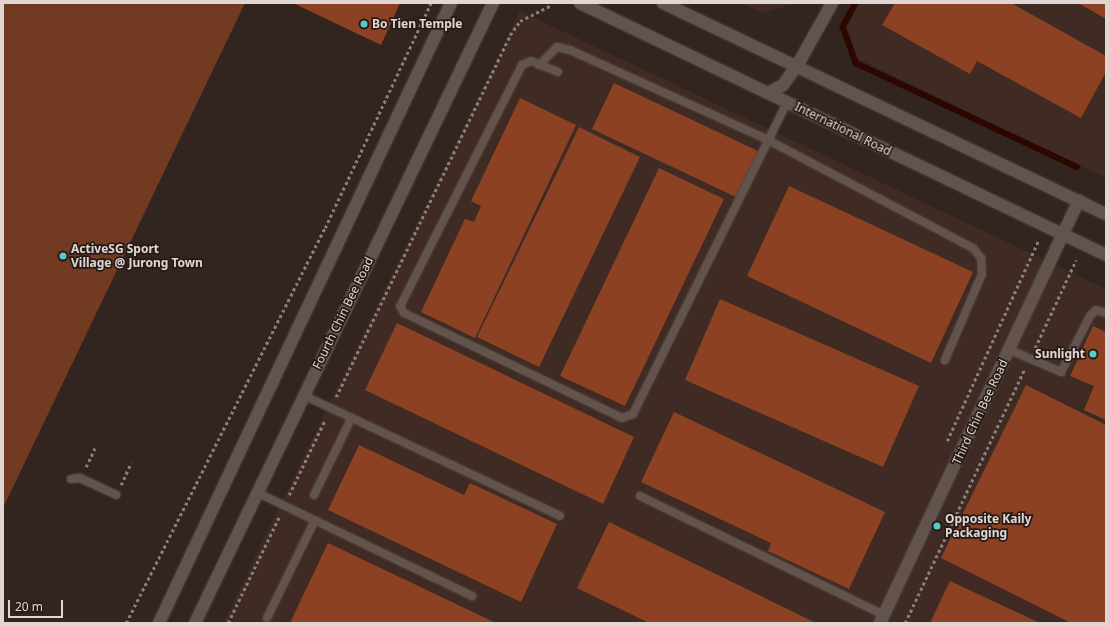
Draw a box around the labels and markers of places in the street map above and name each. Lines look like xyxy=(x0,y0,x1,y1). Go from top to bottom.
place label: Bo Tien Temple xyxy=(372,17,462,31)
marker: Bo Tien Temple xyxy=(359,19,369,29)
place label: ActiveSG Sport Village @ Jurong Town xyxy=(71,242,203,270)
marker: ActiveSG Sport Village @ Jurong Town xyxy=(58,251,68,261)
place label: Sunlight xyxy=(1035,347,1085,361)
marker: Sunlight xyxy=(1088,349,1098,359)
place label: Opposite Kaily Packaging xyxy=(945,512,1031,540)
marker: Opposite Kaily Packaging xyxy=(932,521,942,531)

